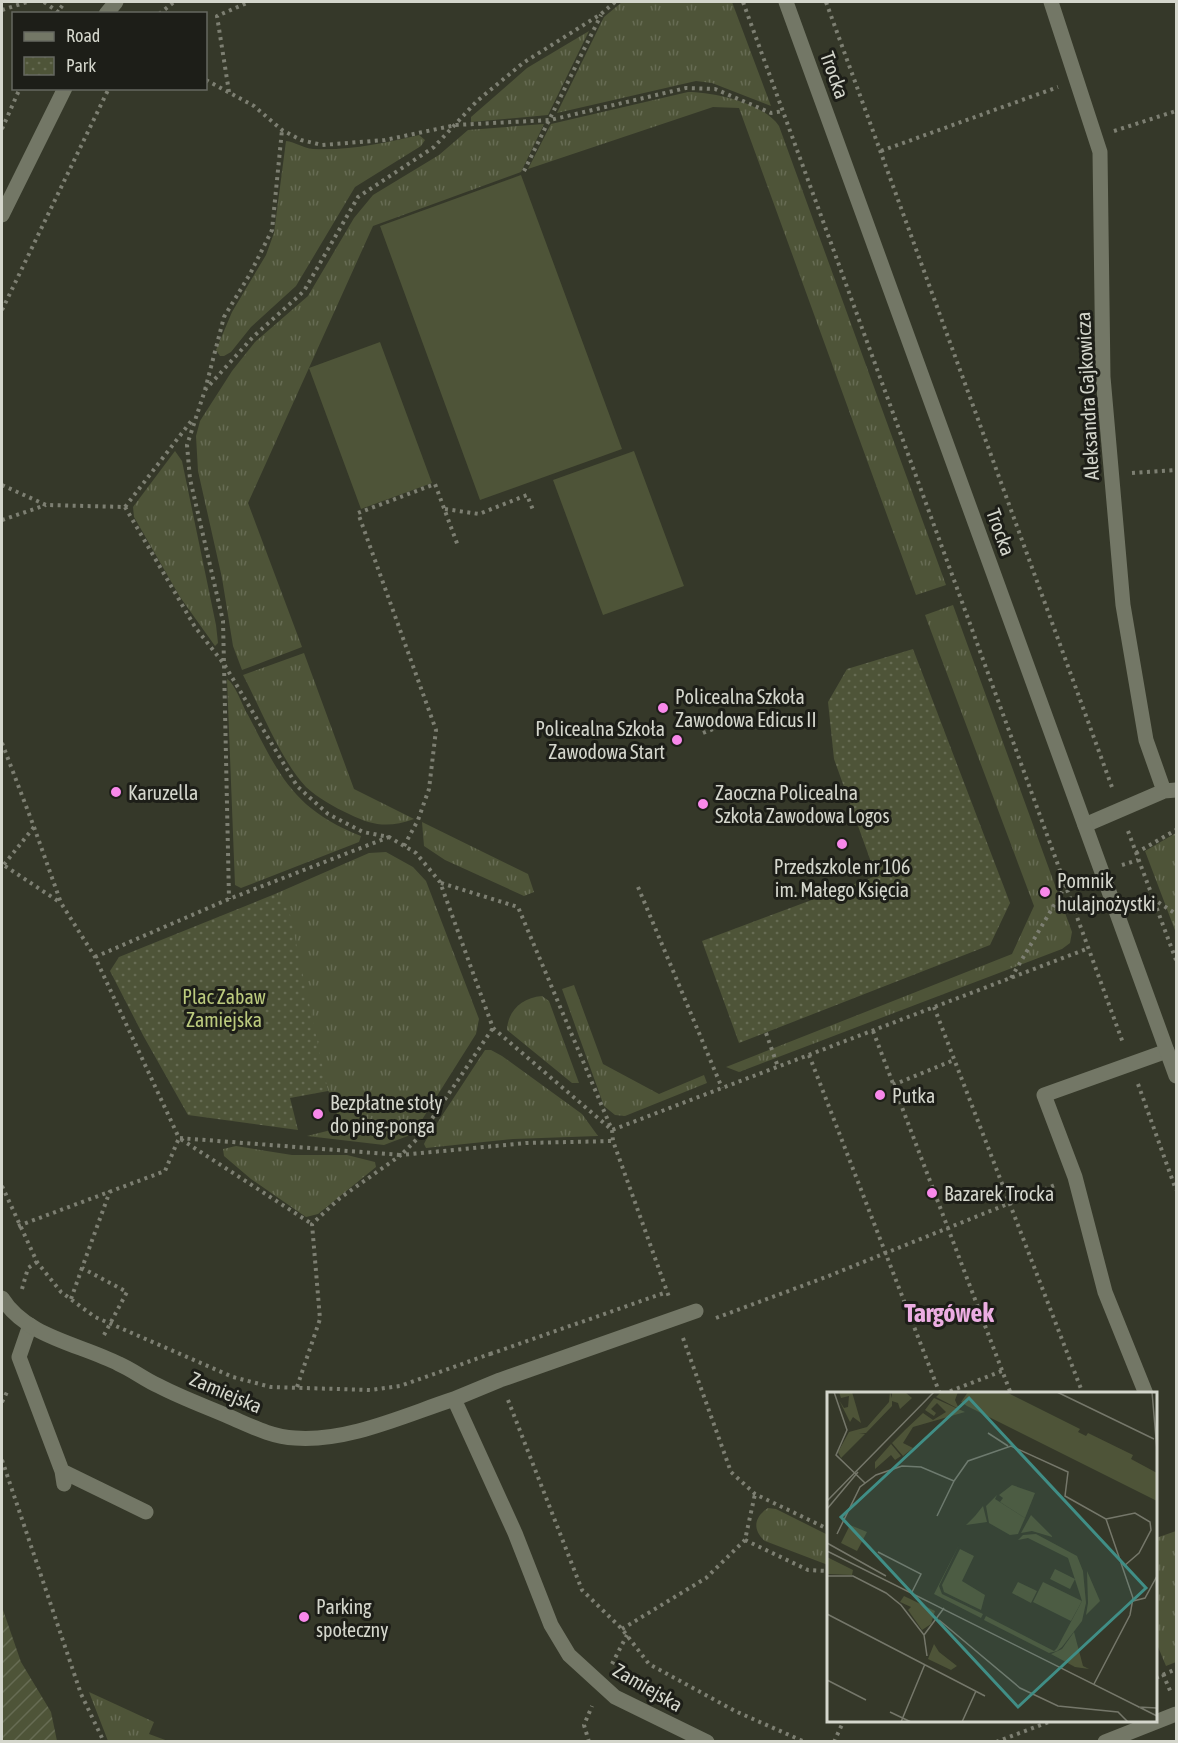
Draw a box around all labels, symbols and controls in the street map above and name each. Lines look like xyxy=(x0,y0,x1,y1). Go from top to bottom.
legend xyxy=(12,12,207,90)
text: Road xyxy=(66,25,100,46)
street label: Trocka xyxy=(816,48,854,102)
text: Park xyxy=(66,55,96,76)
street label: Aleksandra Gajkowicza xyxy=(1071,311,1103,481)
street label: Trocka xyxy=(982,505,1020,559)
place label: Policealna Szkoła Zawodowa Edicus II xyxy=(675,685,817,731)
marker: Policealna Szkoła Zawodowa Edicus II xyxy=(656,701,670,715)
place label: Policealna Szkoła Zawodowa Start xyxy=(535,717,665,763)
marker: Policealna Szkoła Zawodowa Start xyxy=(670,733,684,747)
place label: Karuzella xyxy=(128,781,198,804)
place label: Zaoczna Policealna Szkoła Zawodowa Logos xyxy=(715,781,889,827)
marker: Karuzella xyxy=(109,785,123,799)
marker: Zaoczna Policealna Szkoła Zawodowa Logos xyxy=(696,797,710,811)
marker: Przedszkole nr 106 im. Małego Księcia xyxy=(835,837,849,851)
place label: Przedszkole nr 106 im. Małego Księcia xyxy=(774,855,910,901)
place label: Pomnik hulajnożystki xyxy=(1057,869,1156,915)
marker: Pomnik hulajnożystki xyxy=(1038,885,1052,899)
park label: Plac Zabaw Zamiejska xyxy=(182,985,266,1031)
place label: Putka xyxy=(892,1084,935,1107)
marker: Putka xyxy=(873,1088,887,1102)
place label: Bezpłatne stoły do ping-ponga xyxy=(330,1091,442,1137)
marker: Bezpłatne stoły do ping-ponga xyxy=(311,1107,325,1121)
place label: Bazarek Trocka xyxy=(944,1182,1054,1205)
marker: Bazarek Trocka xyxy=(925,1186,939,1200)
district label: Targówek xyxy=(904,1298,994,1328)
street label: Zamiejska xyxy=(186,1367,266,1417)
inset map xyxy=(827,1392,1157,1722)
place label: Parking społeczny xyxy=(316,1595,389,1641)
marker: Parking społeczny xyxy=(297,1610,311,1624)
street label: Zamiejska xyxy=(609,1658,687,1716)

